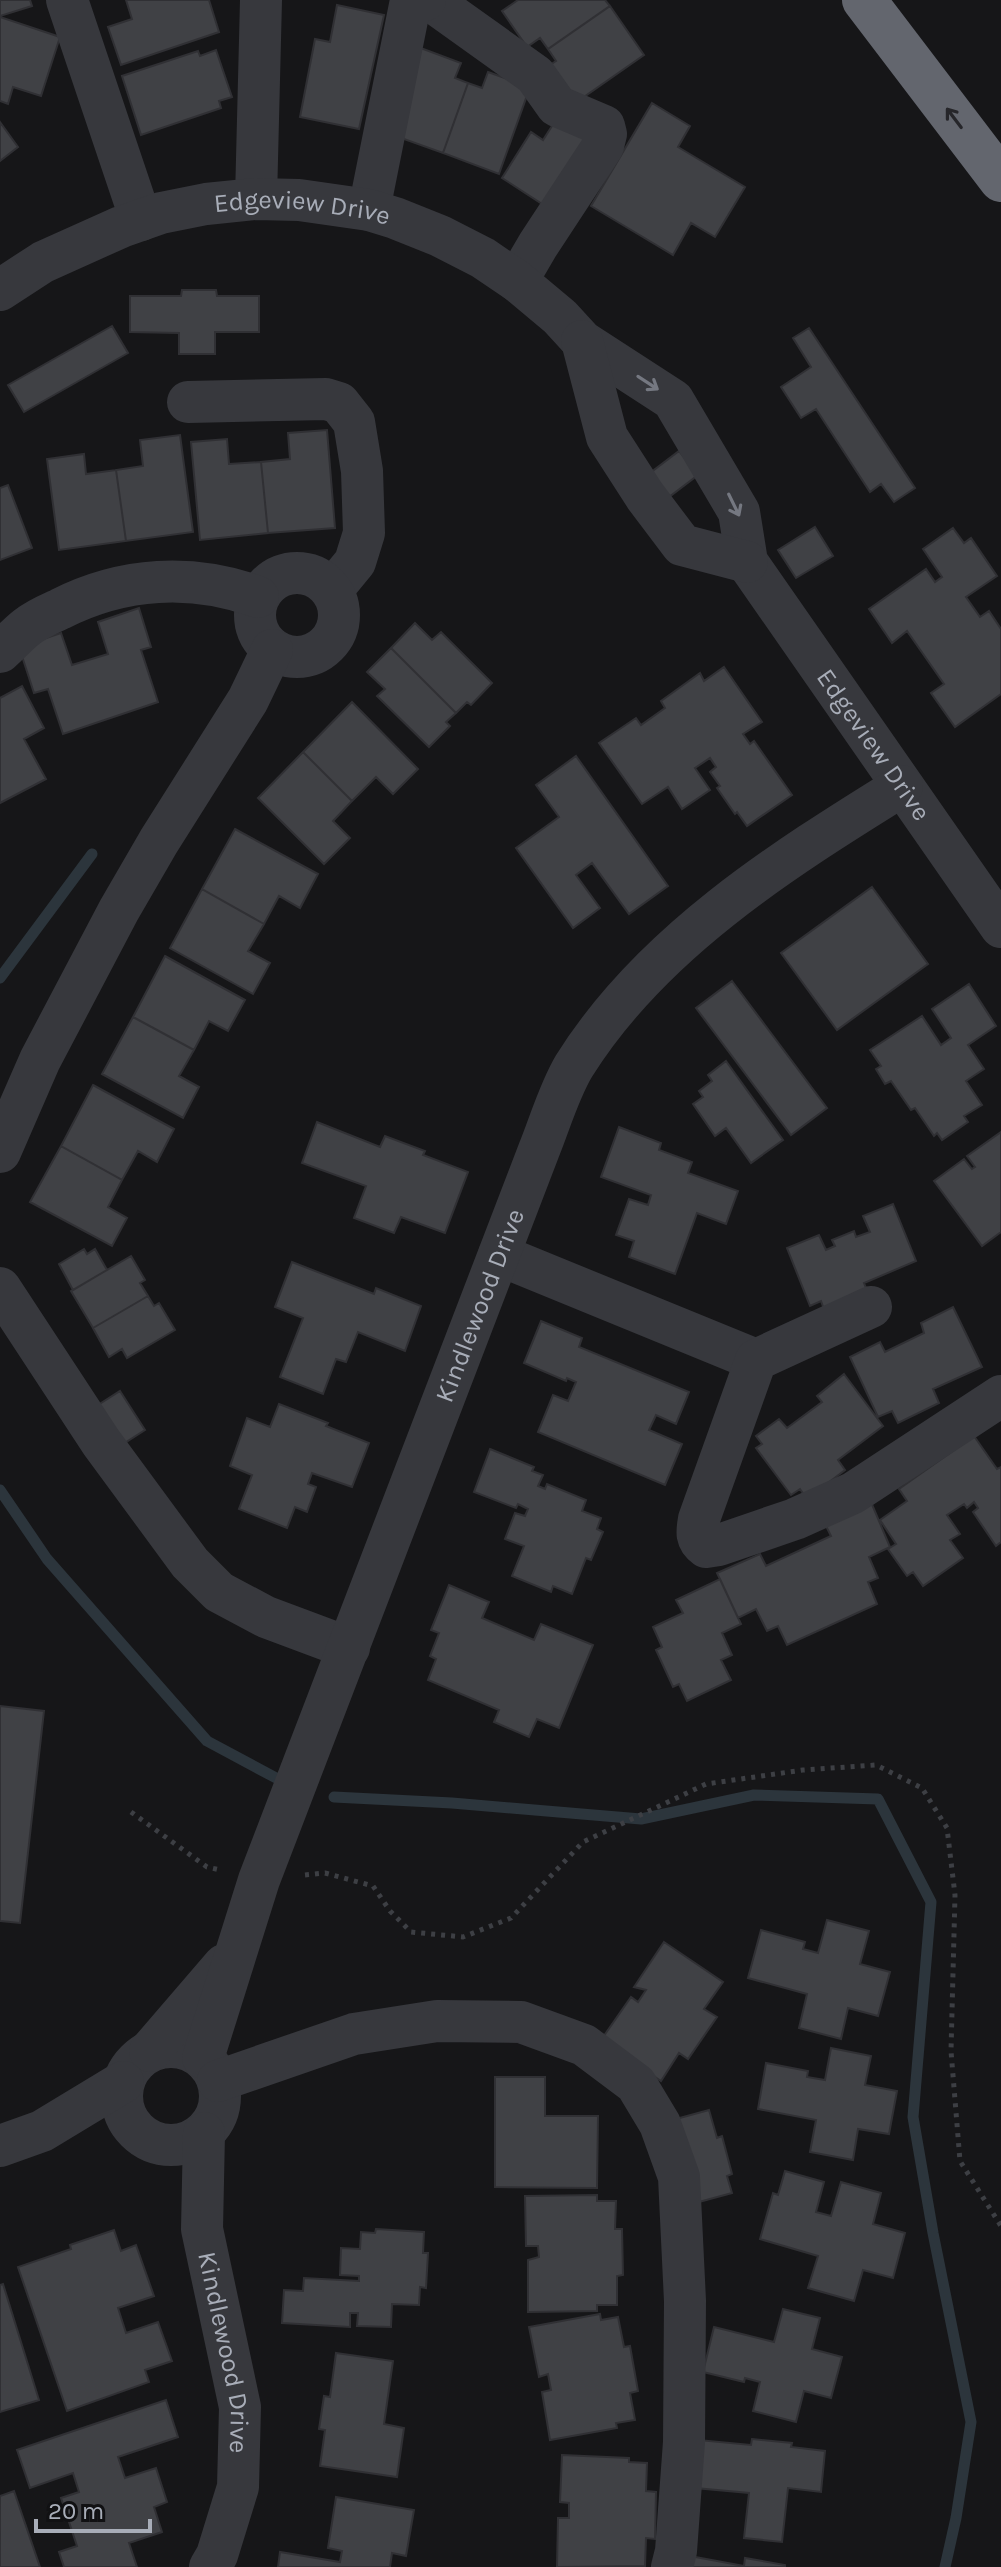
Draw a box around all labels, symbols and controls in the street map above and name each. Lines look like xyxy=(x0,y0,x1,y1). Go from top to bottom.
one-way arrow xyxy=(945,108,962,129)
street label: Edgeview Drive xyxy=(212,184,394,232)
one-way arrow xyxy=(636,375,658,392)
one-way arrow xyxy=(727,493,742,517)
street label: Edgeview Drive xyxy=(810,663,937,827)
street label: Kindlewood Drive xyxy=(429,1204,531,1407)
street label: Kindlewood Drive xyxy=(191,2249,255,2454)
scale bar xyxy=(36,2483,150,2533)
text: 20 m xyxy=(48,2497,104,2525)

